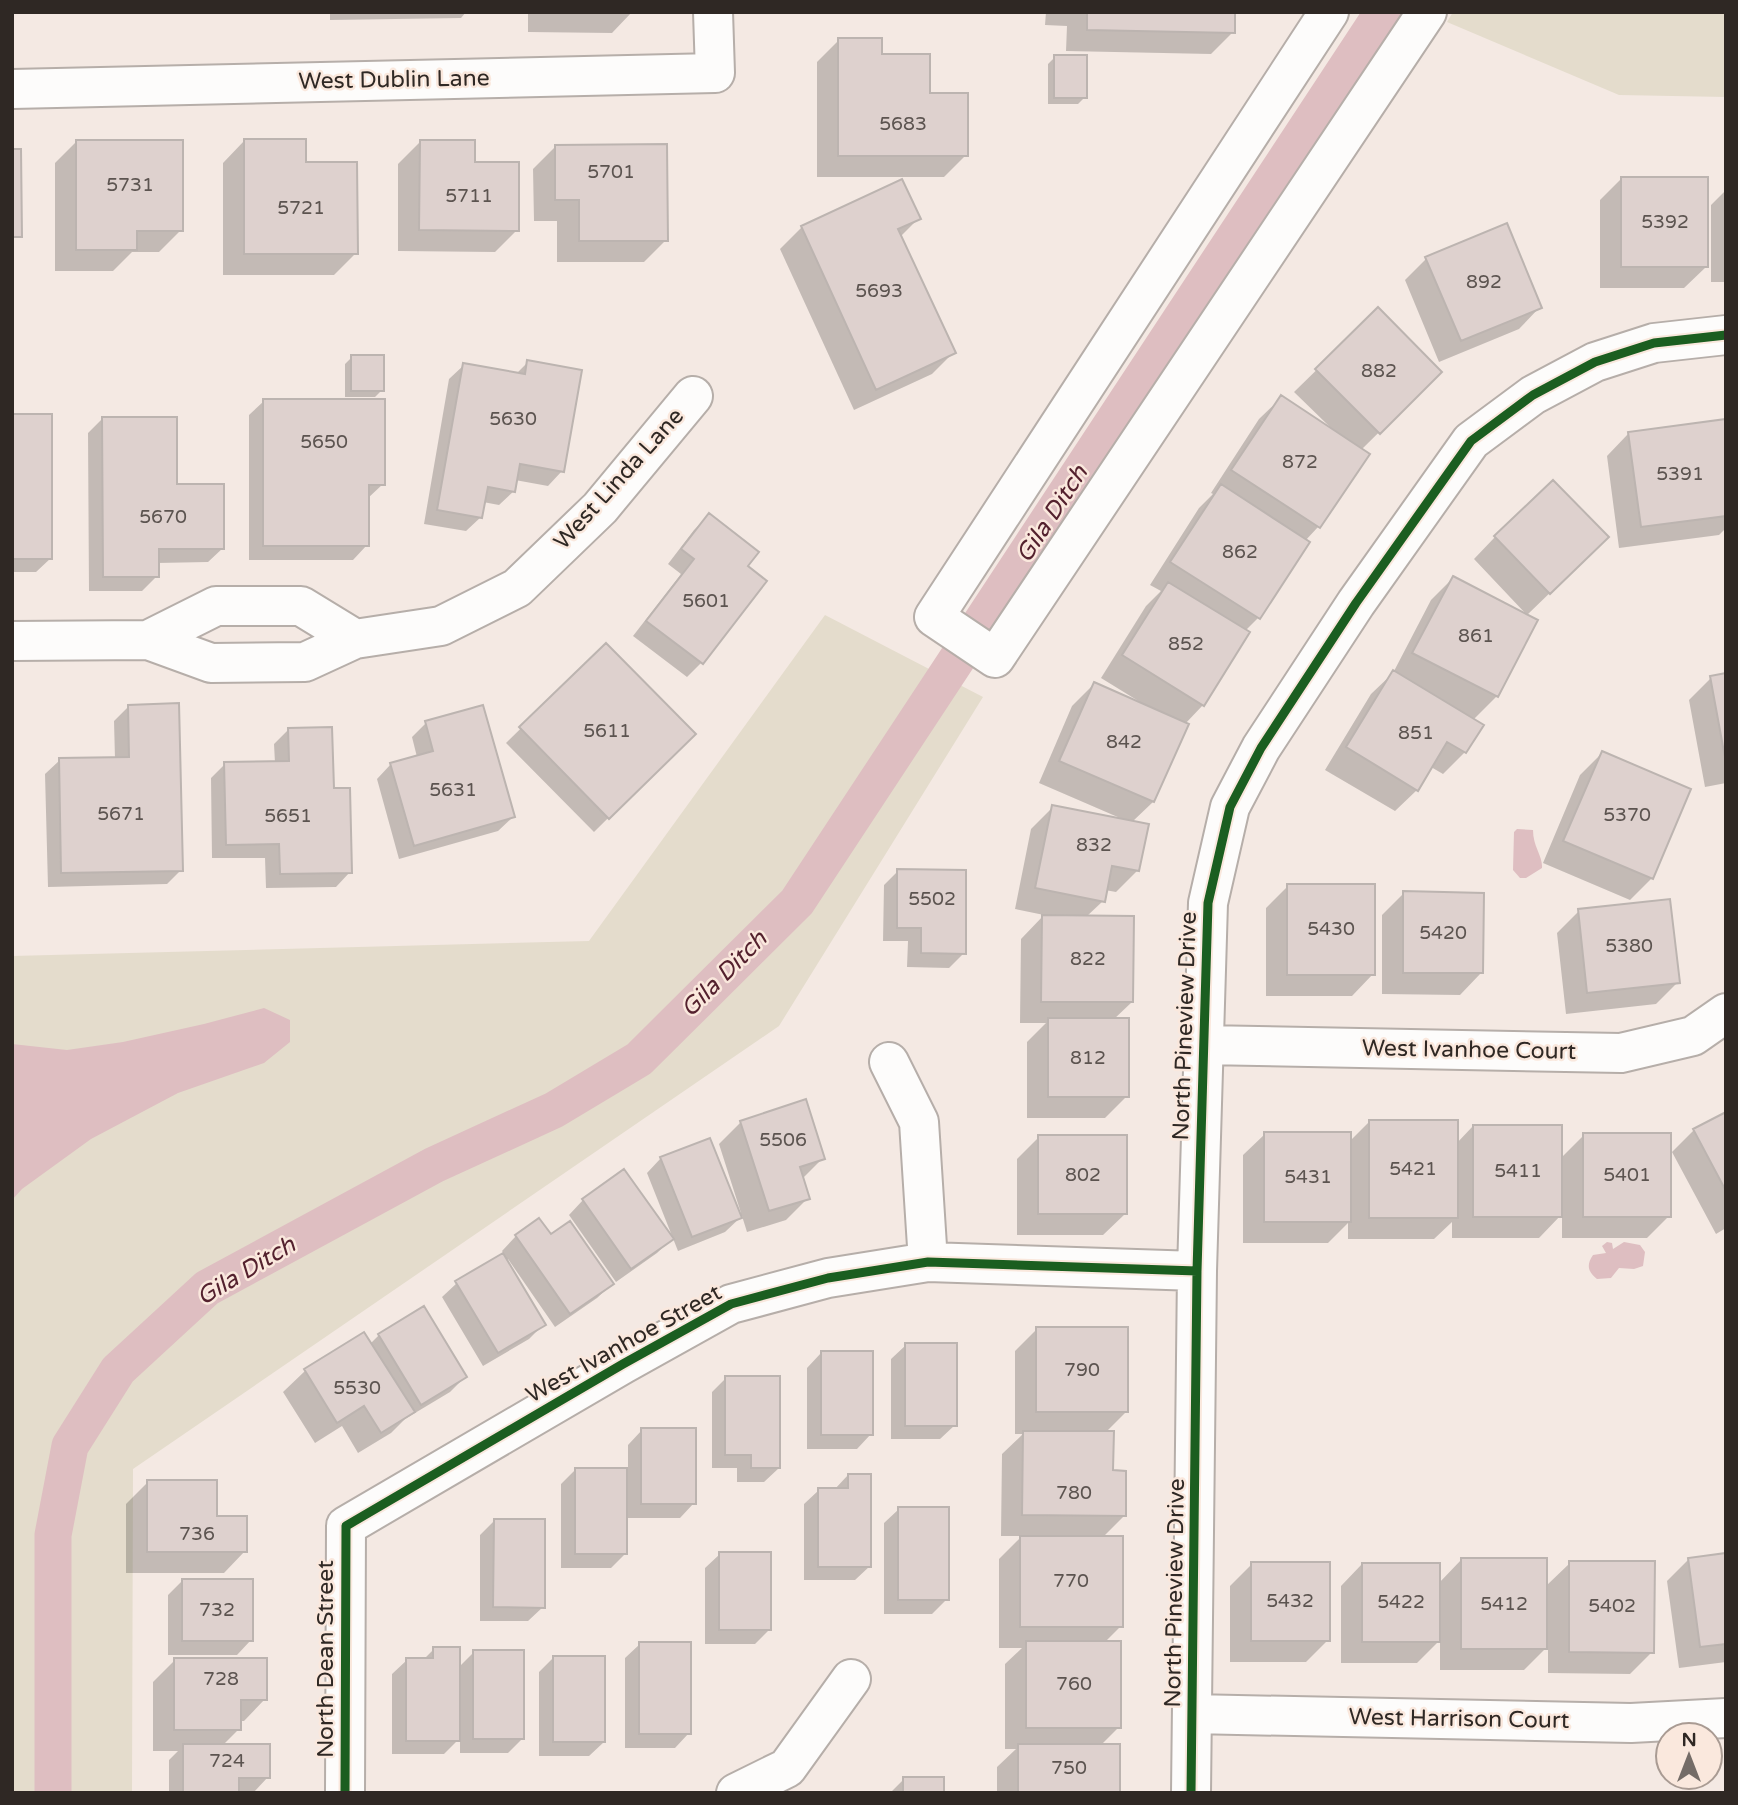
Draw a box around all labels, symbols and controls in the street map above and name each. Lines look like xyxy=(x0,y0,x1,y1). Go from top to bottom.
street label: West Dublin Lane xyxy=(298,64,490,96)
house number: 5683 xyxy=(879,113,927,135)
house number: 5701 xyxy=(587,161,635,183)
house number: 5731 xyxy=(106,174,154,196)
house number: 5711 xyxy=(445,185,493,207)
house number: 5721 xyxy=(277,197,325,219)
house number: 5392 xyxy=(1641,211,1689,233)
house number: 892 xyxy=(1466,271,1502,293)
house number: 5693 xyxy=(855,280,903,302)
house number: 882 xyxy=(1361,360,1397,382)
street label: West Linda Lane xyxy=(548,403,690,555)
house number: 5630 xyxy=(489,408,537,430)
house number: 5650 xyxy=(300,431,348,453)
house number: 872 xyxy=(1282,451,1318,473)
water label: Gila Ditch xyxy=(1010,459,1095,568)
house number: 5391 xyxy=(1656,463,1704,485)
house number: 5670 xyxy=(139,506,187,528)
house number: 862 xyxy=(1222,541,1258,563)
house number: 5601 xyxy=(682,590,730,612)
house number: 861 xyxy=(1458,625,1494,647)
house number: 852 xyxy=(1168,633,1204,655)
house number: 5611 xyxy=(583,720,631,742)
house number: 851 xyxy=(1398,722,1434,744)
house number: 842 xyxy=(1106,731,1142,753)
house number: 5631 xyxy=(429,779,477,801)
house number: 5671 xyxy=(97,803,145,825)
house number: 5370 xyxy=(1603,804,1651,826)
house number: 5651 xyxy=(264,805,312,827)
house number: 832 xyxy=(1076,834,1112,856)
house number: 5502 xyxy=(908,888,956,910)
street label: North Pineview Drive xyxy=(1167,911,1203,1141)
house number: 5430 xyxy=(1307,918,1355,940)
house number: 5420 xyxy=(1419,922,1467,944)
water label: Gila Ditch xyxy=(675,924,774,1023)
house number: 5380 xyxy=(1605,935,1653,957)
house number: 822 xyxy=(1070,948,1106,970)
street label: West Ivanhoe Court xyxy=(1362,1034,1577,1066)
house number: 812 xyxy=(1070,1047,1106,1069)
house number: 5506 xyxy=(759,1129,807,1151)
house number: 5421 xyxy=(1389,1158,1437,1180)
house number: 5411 xyxy=(1494,1160,1542,1182)
house number: 802 xyxy=(1065,1164,1101,1186)
house number: 5401 xyxy=(1603,1164,1651,1186)
house number: 5431 xyxy=(1284,1166,1332,1188)
water label: Gila Ditch xyxy=(191,1230,302,1312)
street label: West Ivanhoe Street xyxy=(521,1279,727,1409)
house number: 790 xyxy=(1064,1359,1100,1381)
house number: 5530 xyxy=(333,1377,381,1399)
street label: North Pineview Drive xyxy=(1159,1478,1191,1708)
house number: 780 xyxy=(1056,1482,1092,1504)
house number: 736 xyxy=(179,1523,215,1545)
street label: North Dean Street xyxy=(312,1560,340,1758)
house number: 770 xyxy=(1053,1570,1089,1592)
house number: 5432 xyxy=(1266,1590,1314,1612)
house number: 5422 xyxy=(1377,1591,1425,1613)
house number: 5412 xyxy=(1480,1593,1528,1615)
house number: 5402 xyxy=(1588,1595,1636,1617)
house number: 732 xyxy=(199,1599,235,1621)
house number: 728 xyxy=(203,1668,239,1690)
house number: 760 xyxy=(1056,1673,1092,1695)
street label: West Harrison Court xyxy=(1348,1703,1570,1735)
north arrow xyxy=(1654,1721,1724,1791)
text: N xyxy=(1681,1729,1697,1751)
house number: 724 xyxy=(209,1750,245,1772)
house number: 750 xyxy=(1051,1757,1087,1779)

